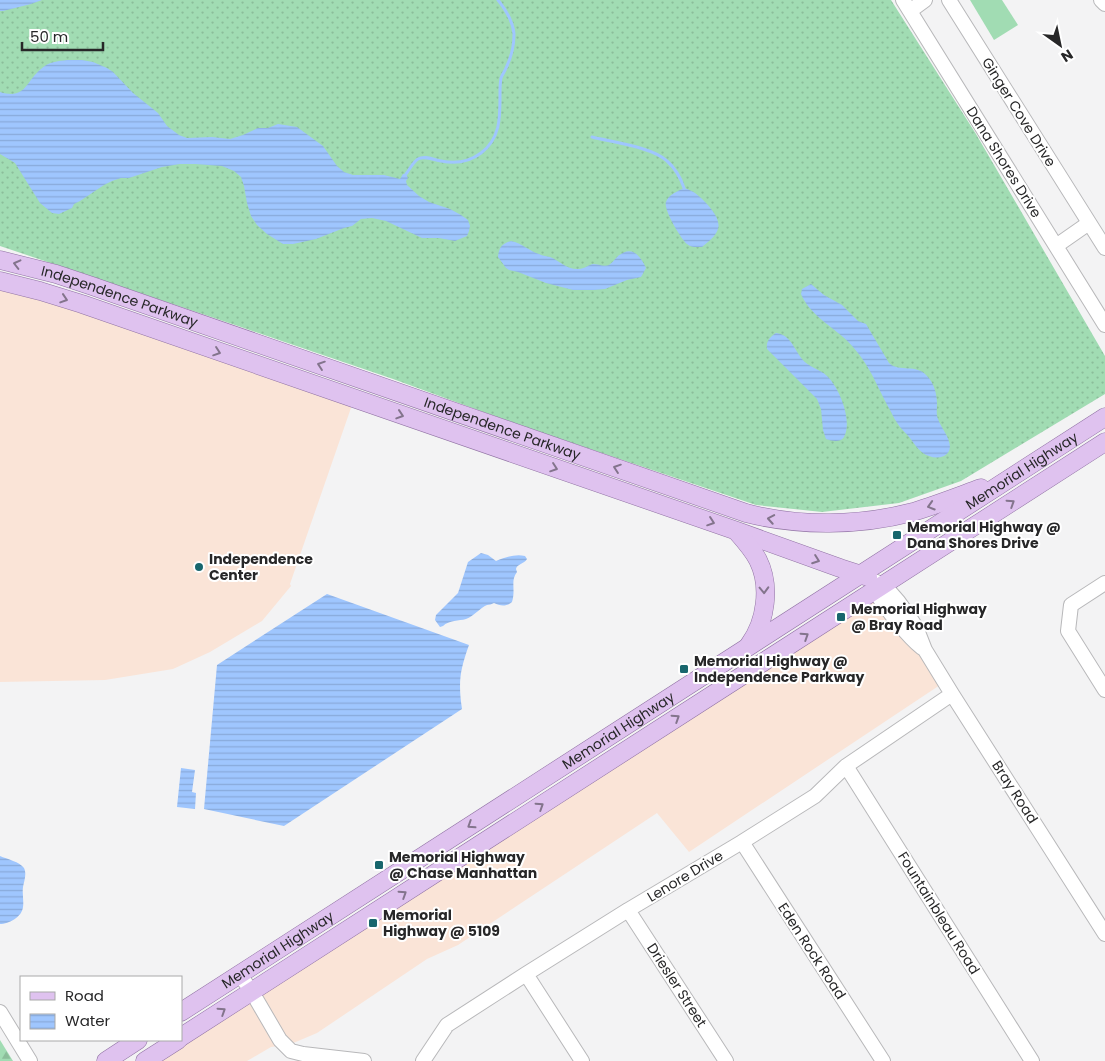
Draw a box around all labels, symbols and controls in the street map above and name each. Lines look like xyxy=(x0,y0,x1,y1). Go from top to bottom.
scale bar xyxy=(22,20,104,52)
north arrow xyxy=(1035,20,1085,70)
text: 50 m xyxy=(30,26,68,47)
text: N xyxy=(1057,45,1077,67)
street label: Ginger Cove Drive xyxy=(977,53,1061,171)
street label: Dana Shores Drive xyxy=(962,103,1046,222)
one-way arrow xyxy=(13,259,22,270)
street label: Independence Parkway xyxy=(39,261,201,332)
one-way arrow xyxy=(59,293,68,303)
one-way arrow xyxy=(213,346,221,356)
one-way arrow xyxy=(317,361,325,371)
street label: Independence Parkway xyxy=(421,392,583,465)
one-way arrow xyxy=(396,409,404,419)
street label: Memorial Highway xyxy=(962,427,1082,514)
one-way arrow xyxy=(549,462,558,472)
one-way arrow xyxy=(613,464,621,474)
one-way arrow xyxy=(1006,499,1015,509)
one-way arrow xyxy=(928,500,936,510)
one-way arrow xyxy=(767,514,775,524)
one-way arrow xyxy=(707,516,715,526)
place label: Memorial Highway @ Dana Shores Drive xyxy=(907,517,1061,553)
marker: Memorial Highway @ Dana Shores Drive xyxy=(891,529,903,541)
place label: Independence Center xyxy=(209,549,313,585)
one-way arrow xyxy=(811,554,820,564)
marker: Independence Center xyxy=(193,561,205,573)
one-way arrow xyxy=(759,586,770,594)
place label: Memorial Highway @ Bray Road xyxy=(851,599,987,635)
marker: Memorial Highway @ Bray Road xyxy=(835,611,847,623)
one-way arrow xyxy=(799,633,808,642)
place label: Memorial Highway @ Independence Parkway xyxy=(694,651,864,687)
marker: Memorial Highway @ Independence Parkway xyxy=(678,663,690,675)
street label: Memorial Highway xyxy=(558,687,678,774)
one-way arrow xyxy=(671,715,680,725)
street label: Bray Road xyxy=(987,757,1043,827)
one-way arrow xyxy=(534,803,543,813)
one-way arrow xyxy=(468,819,477,828)
street label: Lenore Drive xyxy=(643,845,727,907)
place label: Memorial Highway @ Chase Manhattan xyxy=(389,847,537,883)
street label: Fountainbleau Road xyxy=(893,848,985,978)
marker: Memorial Highway @ Chase Manhattan xyxy=(373,859,385,871)
one-way arrow xyxy=(398,891,407,901)
street label: Eden Rock Road xyxy=(773,899,851,1003)
place label: Memorial Highway @ 5109 xyxy=(383,905,500,941)
street label: Memorial Highway xyxy=(218,906,338,993)
marker: Memorial Highway @ 5109 xyxy=(367,917,379,929)
street label: Driesler Street xyxy=(642,939,712,1031)
legend xyxy=(20,976,182,1041)
text: Road xyxy=(65,985,104,1006)
one-way arrow xyxy=(217,1008,226,1017)
text: Water xyxy=(65,1010,111,1031)

